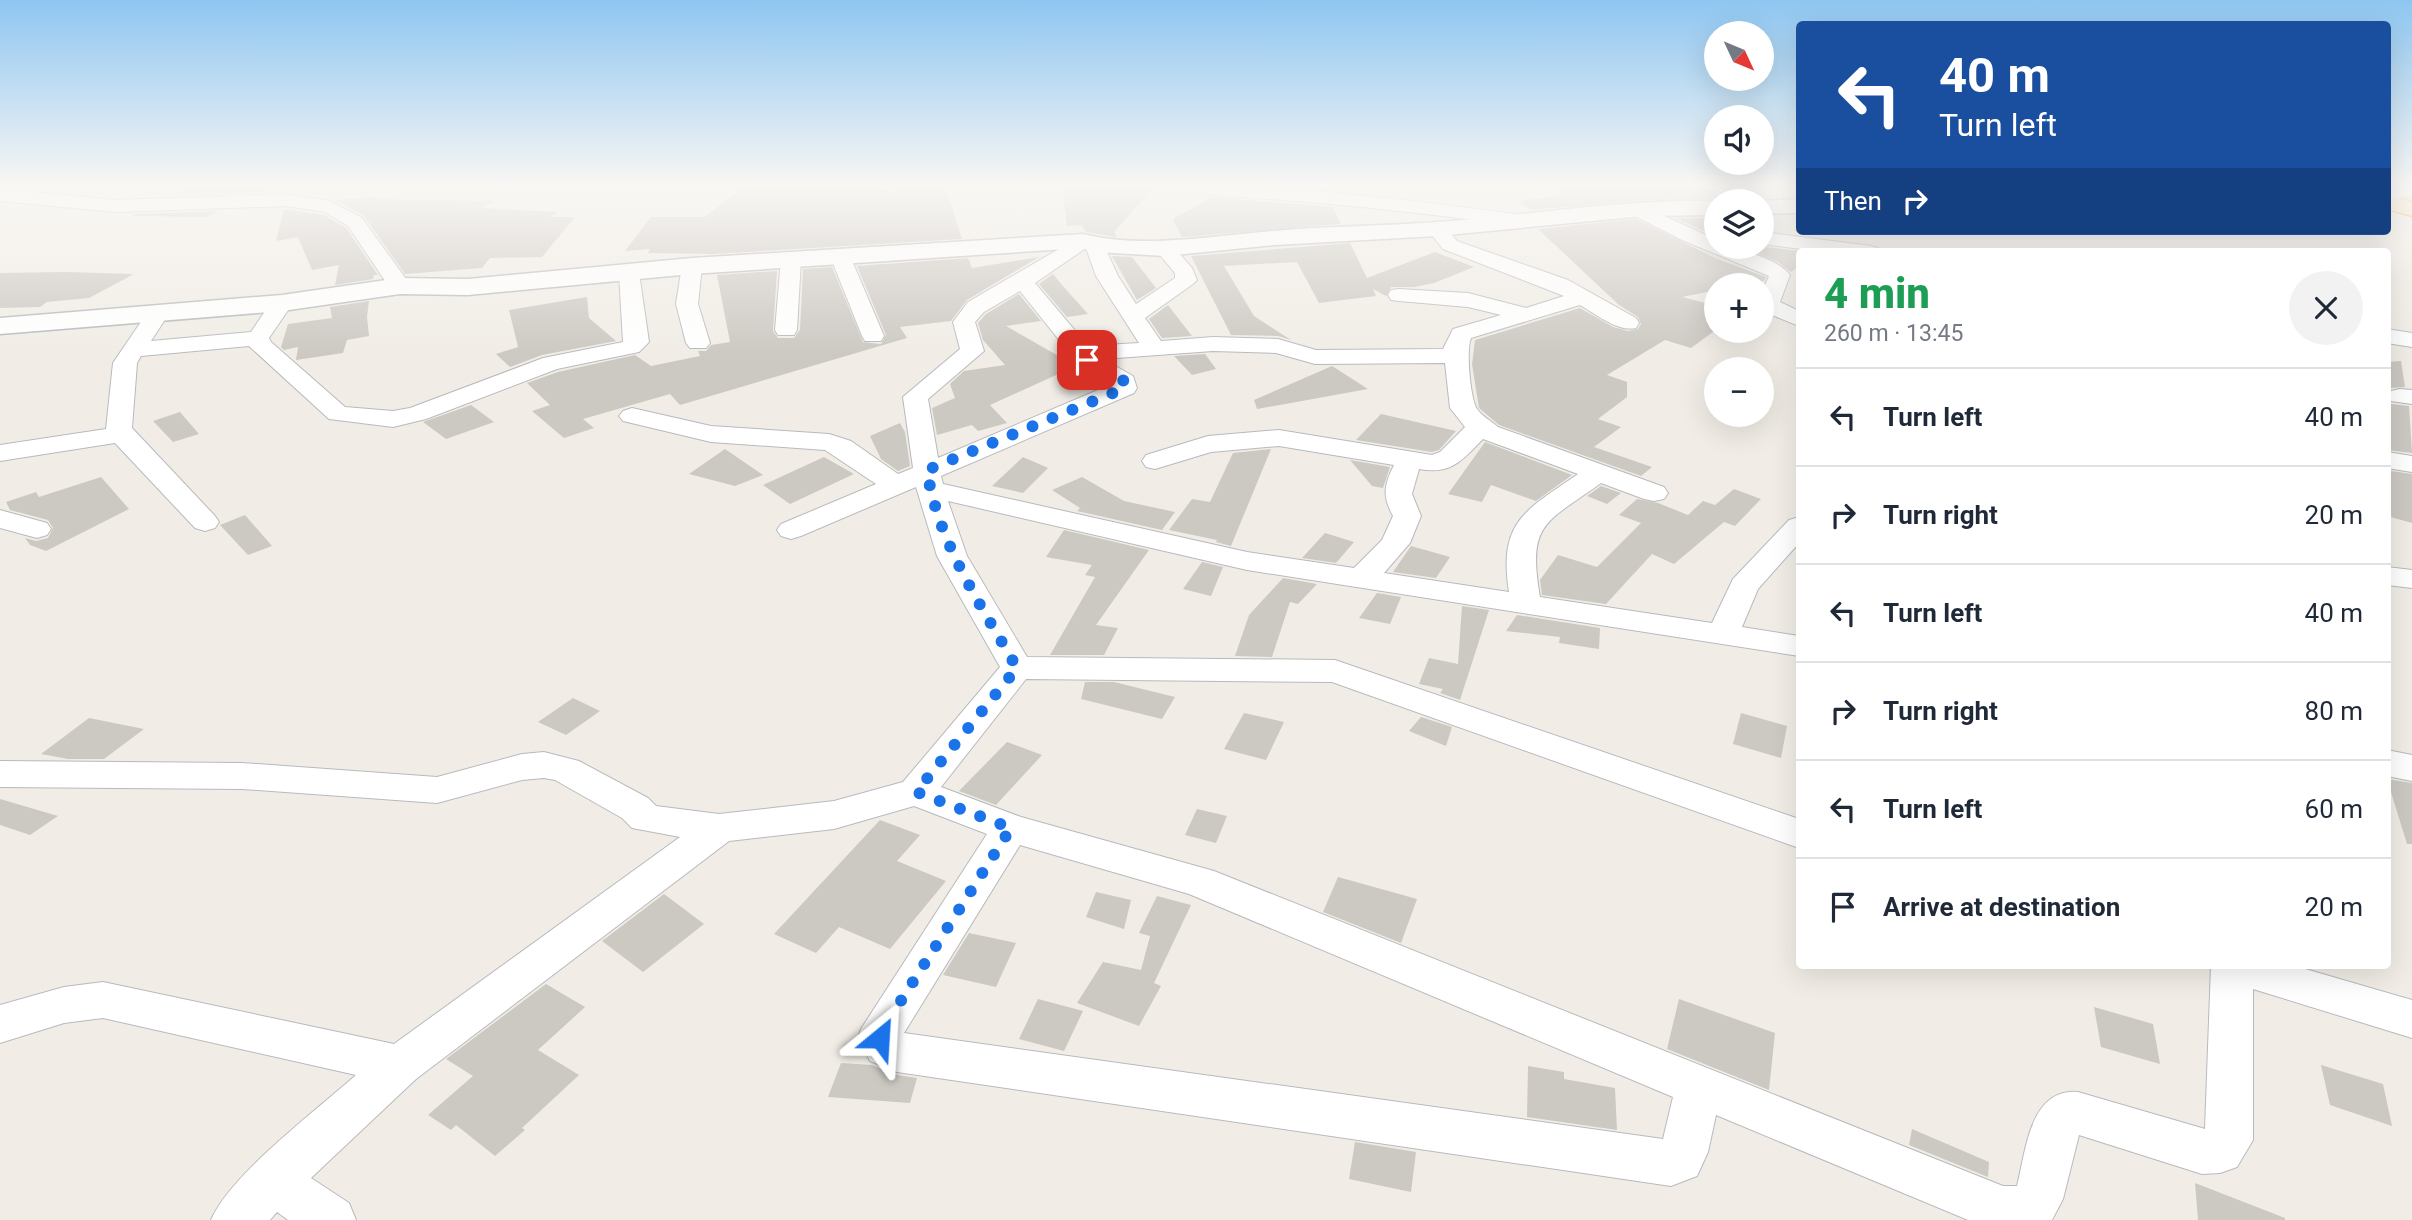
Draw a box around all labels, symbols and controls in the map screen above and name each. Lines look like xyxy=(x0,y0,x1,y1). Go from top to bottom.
north arrow xyxy=(1704,21,1774,91)
map controls xyxy=(1704,21,1774,427)
text: 40 m xyxy=(1939,47,2050,104)
icon: left xyxy=(1824,49,1915,140)
button: sound xyxy=(1704,105,1774,175)
text: Turn left xyxy=(1939,106,2057,144)
icon: right xyxy=(1896,182,1934,220)
text: Then xyxy=(1824,186,1882,216)
button: layers xyxy=(1704,189,1774,259)
text: 4 min xyxy=(1824,269,1930,318)
button: close xyxy=(2289,271,2363,345)
button: + xyxy=(1704,273,1774,343)
text: 260 m · 13:45 xyxy=(1824,320,1963,347)
pin xyxy=(1057,330,1117,390)
icon: arrive xyxy=(1068,341,1106,379)
button: − xyxy=(1704,357,1774,427)
icon: left xyxy=(1824,398,1862,436)
text: Turn left xyxy=(1883,402,1982,432)
text: 40 m xyxy=(2305,402,2363,432)
icon: right xyxy=(1824,496,1862,534)
text: Turn right xyxy=(1883,500,1998,530)
text: 20 m xyxy=(2305,500,2363,530)
icon: left xyxy=(1824,594,1862,632)
text: Turn left xyxy=(1883,598,1982,628)
text: 40 m xyxy=(2305,598,2363,628)
icon: right xyxy=(1824,692,1862,730)
text: Turn right xyxy=(1883,696,1998,726)
text: 80 m xyxy=(2305,696,2363,726)
icon: left xyxy=(1824,790,1862,828)
text: Turn left xyxy=(1883,794,1982,824)
text: 60 m xyxy=(2305,794,2363,824)
icon: arrive xyxy=(1824,888,1862,926)
text: Arrive at destination xyxy=(1883,892,2120,922)
text: 20 m xyxy=(2305,892,2363,922)
position arrow xyxy=(843,1001,917,1075)

